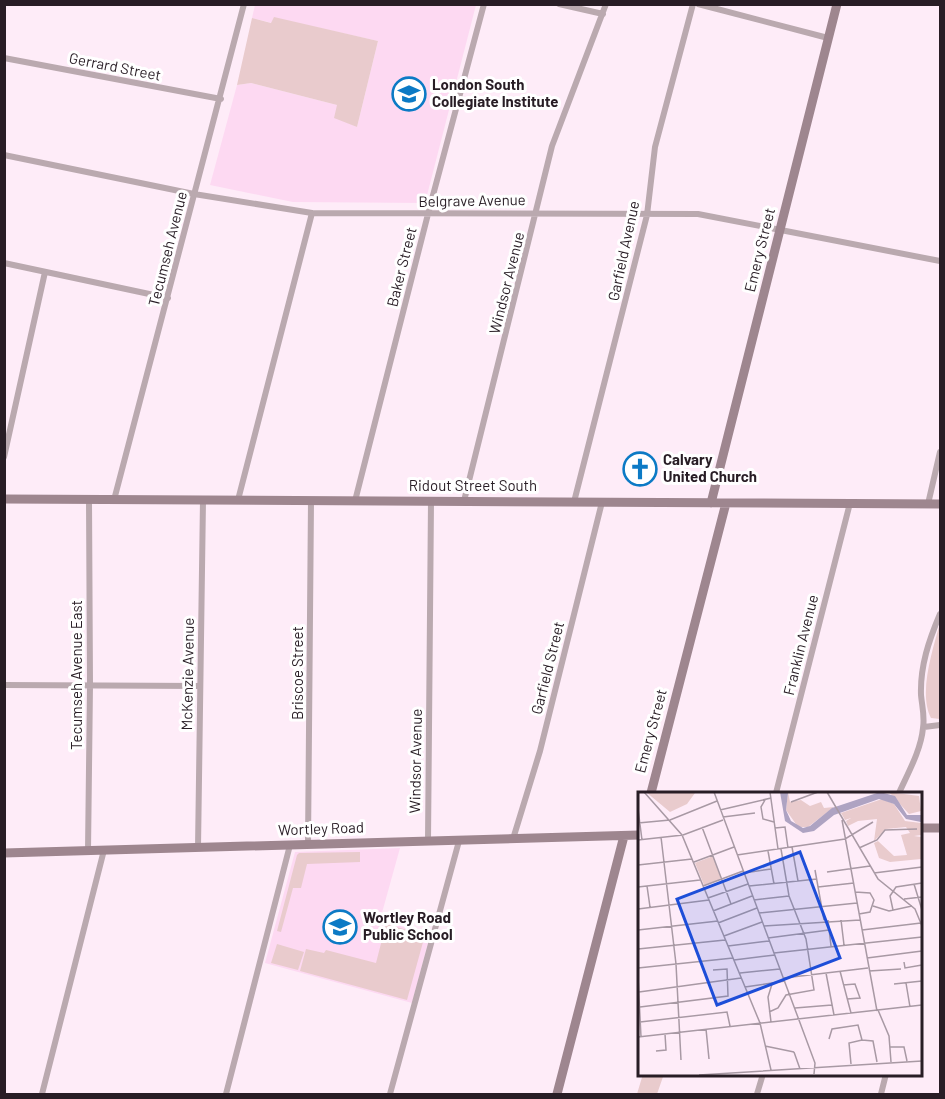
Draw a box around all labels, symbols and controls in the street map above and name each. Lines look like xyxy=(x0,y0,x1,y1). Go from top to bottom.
street label: Gerrard Street xyxy=(68,48,163,84)
place label: London South Collegiate Institute xyxy=(432,75,559,110)
school or university icon: London South Collegiate Institute xyxy=(391,76,427,112)
street label: Tecumseh Avenue xyxy=(144,189,190,308)
street label: Belgrave Avenue xyxy=(418,190,526,210)
street label: Garfield Avenue xyxy=(604,199,642,302)
street label: Emery Street xyxy=(740,206,778,294)
street label: Baker Street xyxy=(382,225,420,309)
street label: Windsor Avenue xyxy=(485,230,527,336)
place label: Calvary United Church xyxy=(663,450,757,485)
church icon: Calvary United Church xyxy=(622,451,658,487)
street label: Ridout Street South xyxy=(409,476,537,494)
street label: Franklin Avenue xyxy=(779,593,821,697)
street label: Tecumseh Avenue East xyxy=(67,600,85,750)
street label: McKenzie Avenue xyxy=(177,617,197,730)
street label: Garfield Street xyxy=(527,619,567,716)
street label: Briscoe Street xyxy=(288,626,306,720)
street label: Emery Street xyxy=(630,687,670,775)
street label: Windsor Avenue xyxy=(405,708,425,813)
inset map xyxy=(638,792,921,1075)
street label: Wortley Road xyxy=(278,818,364,838)
place label: Wortley Road Public School xyxy=(363,908,453,943)
school or university icon: Wortley Road Public School xyxy=(322,909,358,945)

